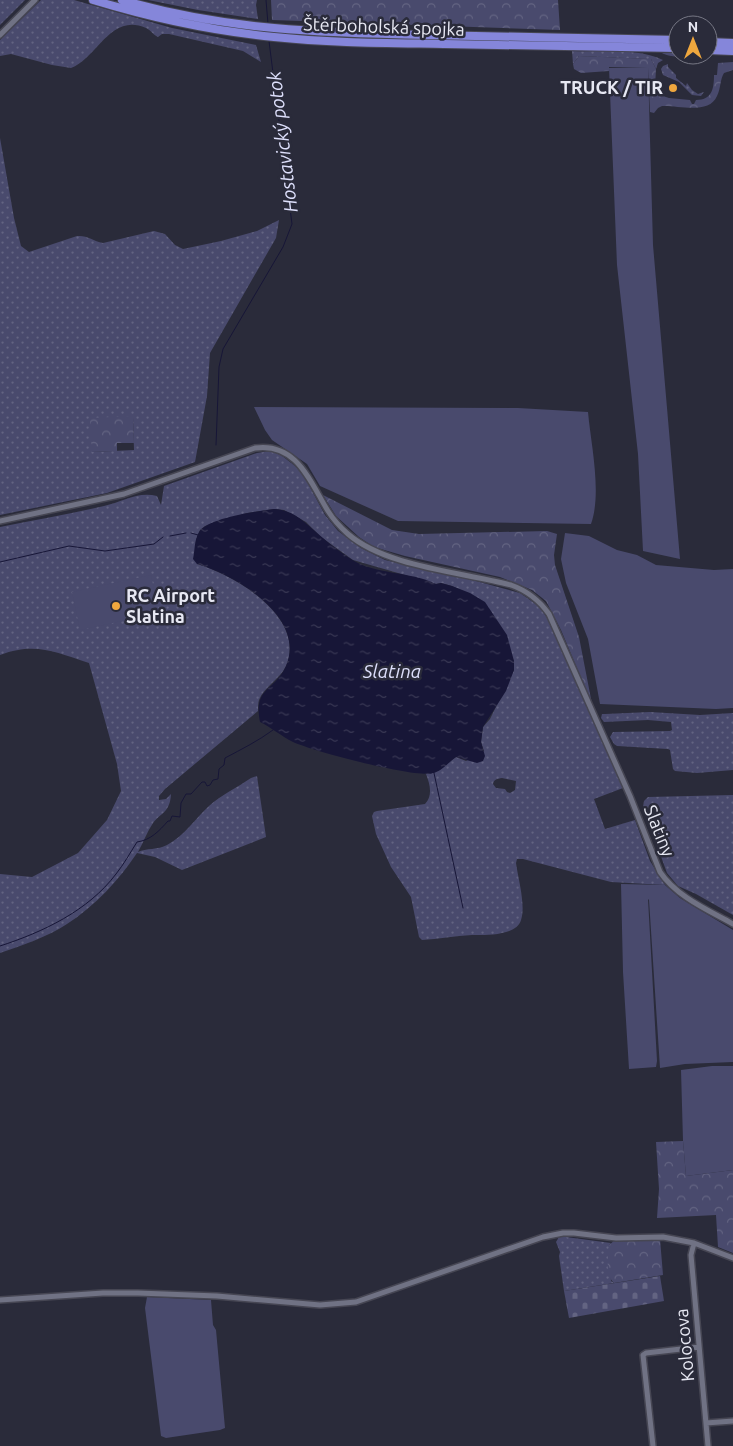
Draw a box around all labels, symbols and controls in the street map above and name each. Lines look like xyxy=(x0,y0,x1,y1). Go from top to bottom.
street label: Štěrboholská spojka xyxy=(303,12,465,39)
north arrow xyxy=(668,15,718,65)
text: N xyxy=(688,19,698,35)
water label: Hostavický potok xyxy=(262,70,302,214)
place label: TRUCK / TIR xyxy=(560,77,663,97)
marker: TRUCK / TIR xyxy=(667,82,679,94)
place label: RC Airport Slatina xyxy=(126,585,215,626)
marker: RC Airport Slatina xyxy=(110,600,122,612)
water label: Slatina xyxy=(362,660,421,682)
street label: Slatiny xyxy=(641,802,679,860)
street label: Kolocova xyxy=(671,1308,697,1382)

